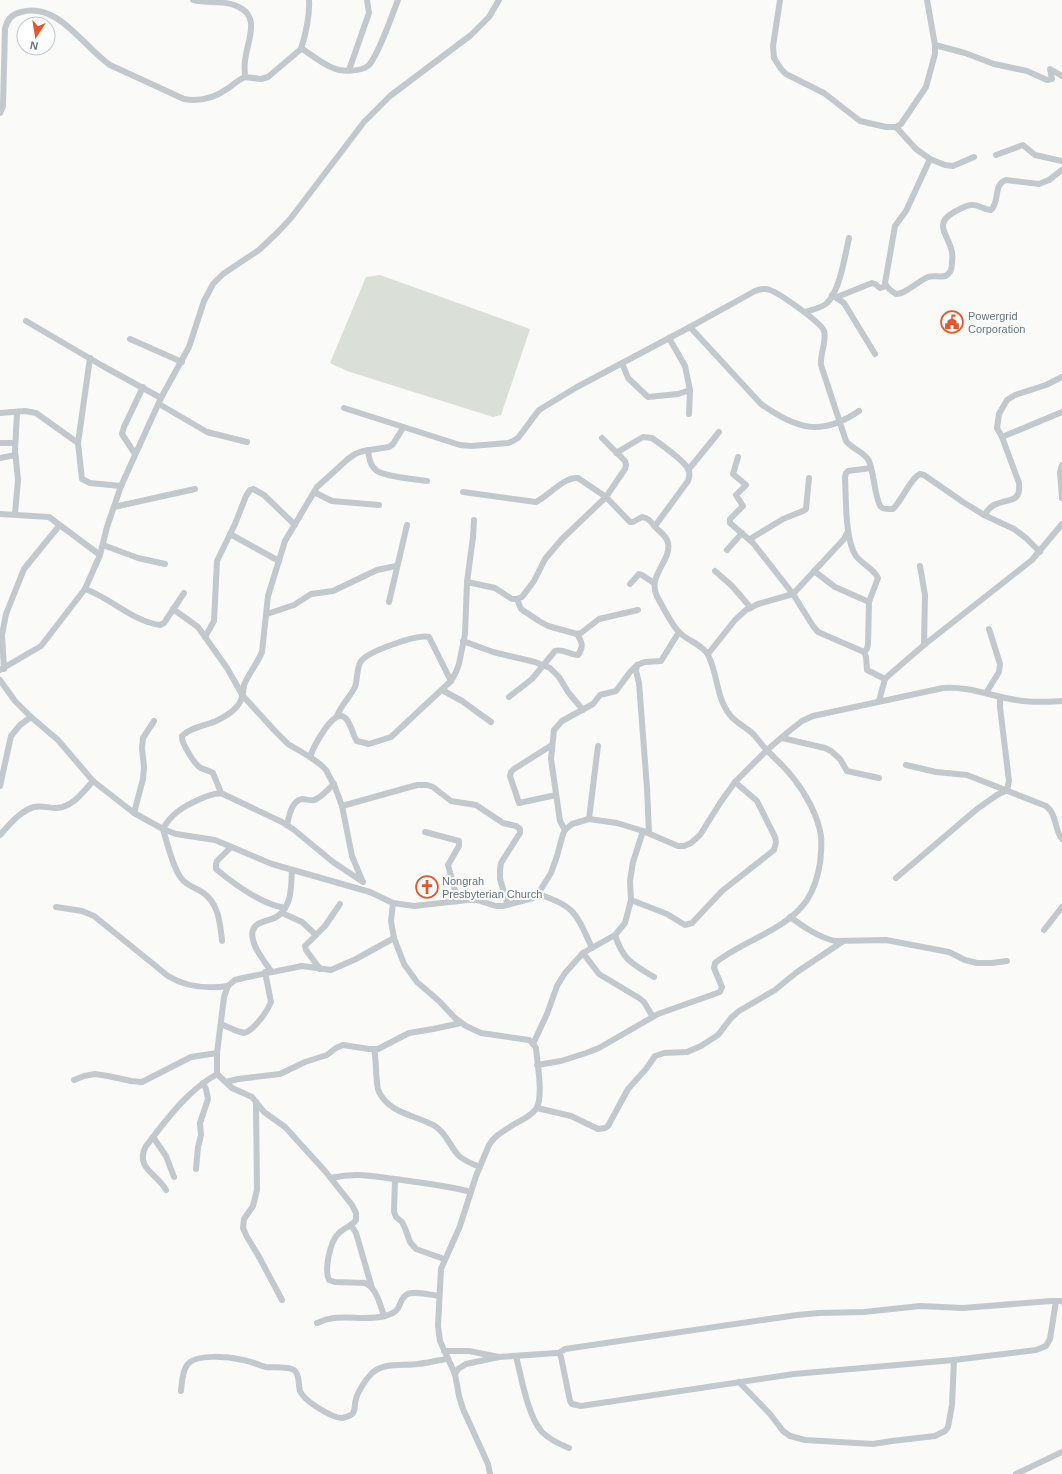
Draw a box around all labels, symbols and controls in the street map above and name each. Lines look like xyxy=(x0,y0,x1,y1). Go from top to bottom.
north arrow xyxy=(16,16,56,56)
text: N xyxy=(29,39,39,52)
public building icon: Powergrid Corporation xyxy=(939,309,965,335)
place label: Powergrid Corporation xyxy=(968,310,1025,335)
church icon: Nongrah Presbyterian Church xyxy=(414,874,440,900)
place label: Nongrah Presbyterian Church xyxy=(442,875,542,900)

